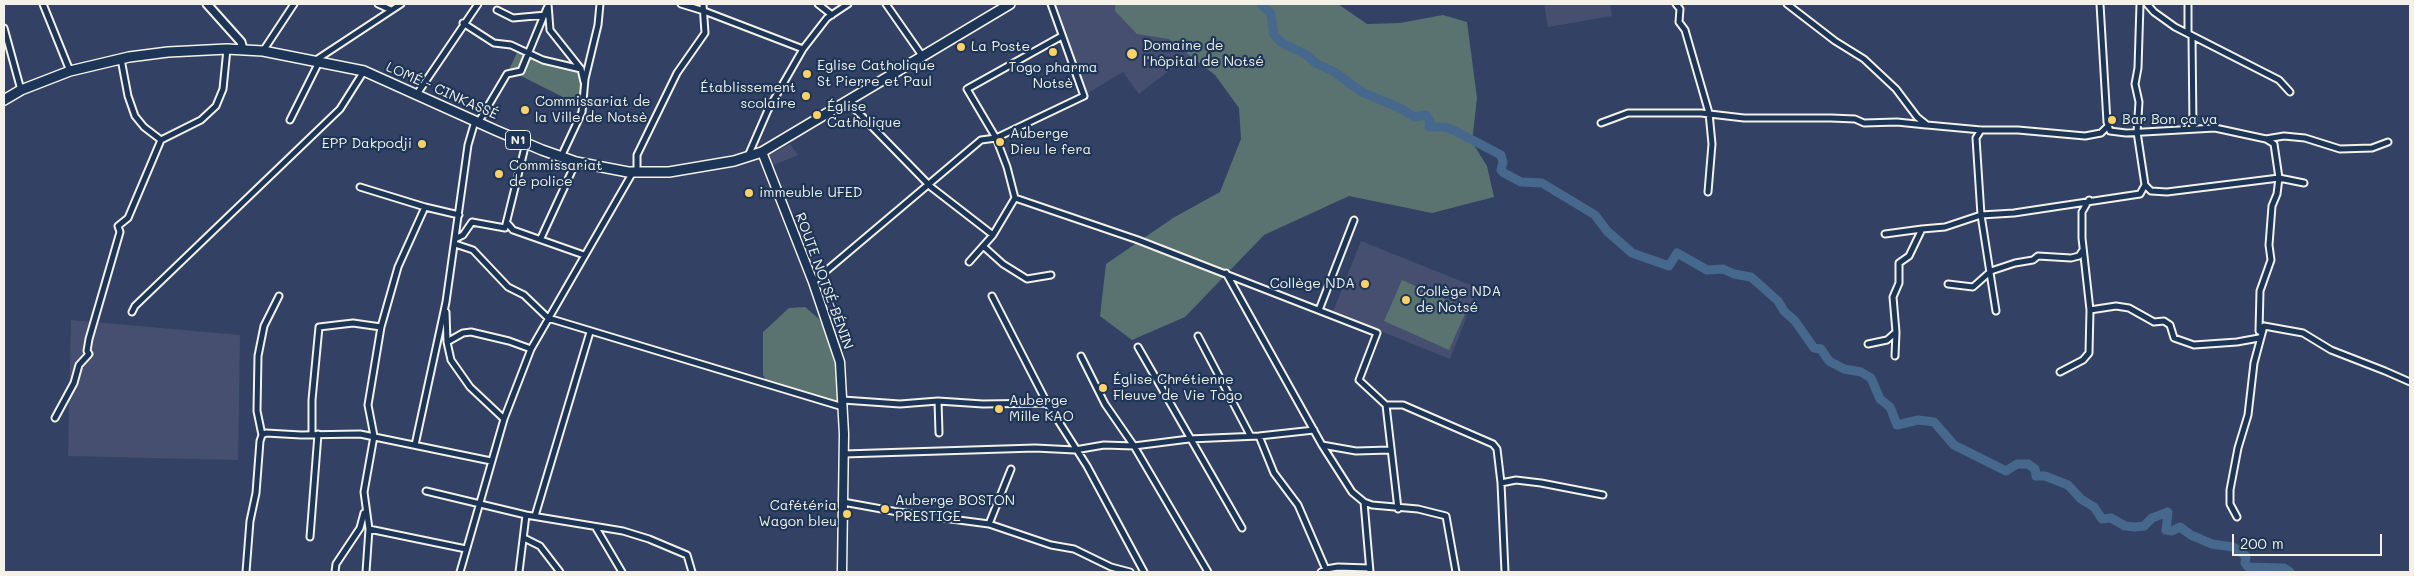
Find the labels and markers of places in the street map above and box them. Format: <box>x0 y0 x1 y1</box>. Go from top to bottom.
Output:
place label: Domaine de l'hôpital de Notsé <box>1143 38 1264 70</box>
place label: La Poste <box>971 39 1030 55</box>
marker: La Poste <box>955 41 967 53</box>
marker: Togo pharma Notsè <box>1047 46 1059 58</box>
marker: Domaine de l'hôpital de Notsé <box>1125 47 1139 61</box>
place label: Eglise Catholique St Pierre et Paul <box>817 58 935 90</box>
place label: Togo pharma Notsè <box>1008 60 1098 92</box>
marker: Eglise Catholique St Pierre et Paul <box>801 68 813 80</box>
place label: Établissement scolaire <box>700 80 796 112</box>
marker: Établissement scolaire <box>800 90 812 102</box>
place label: Commissariat de la Ville de Notsè <box>535 94 650 126</box>
place label: Église Catholique <box>827 99 901 132</box>
marker: Commissariat de la Ville de Notsè <box>519 104 531 116</box>
marker: Église Catholique <box>811 109 823 121</box>
place label: Bar Bon ça va <box>2122 112 2218 128</box>
marker: Bar Bon ça va <box>2106 114 2118 126</box>
place label: Auberge Dieu le fera <box>1010 126 1091 158</box>
place label: EPP Dakpodji <box>322 136 412 152</box>
marker: Auberge Dieu le fera <box>994 136 1006 148</box>
marker: EPP Dakpodji <box>416 138 428 150</box>
place label: Commissariat de police <box>509 158 602 190</box>
marker: Commissariat de police <box>493 168 505 180</box>
place label: immeuble UFED <box>759 185 862 201</box>
marker: immeuble UFED <box>743 187 755 199</box>
place label: Collège NDA <box>1270 276 1355 292</box>
marker: Collège NDA <box>1359 278 1371 290</box>
place label: Collège NDA de Notsé <box>1416 284 1501 316</box>
marker: Collège NDA de Notsé <box>1400 294 1412 306</box>
place label: Église Chrétienne Fleuve de Vie Togo <box>1113 372 1242 404</box>
marker: Église Chrétienne Fleuve de Vie Togo <box>1097 382 1109 394</box>
place label: Auberge Mille KAO <box>1009 393 1074 426</box>
marker: Auberge Mille KAO <box>993 403 1005 415</box>
place label: Auberge BOSTON PRESTIGE <box>895 493 1015 526</box>
place label: Cafétéria Wagon bleu <box>759 498 837 530</box>
marker: Auberge BOSTON PRESTIGE <box>879 503 891 515</box>
marker: Cafétéria Wagon bleu <box>841 508 853 520</box>

